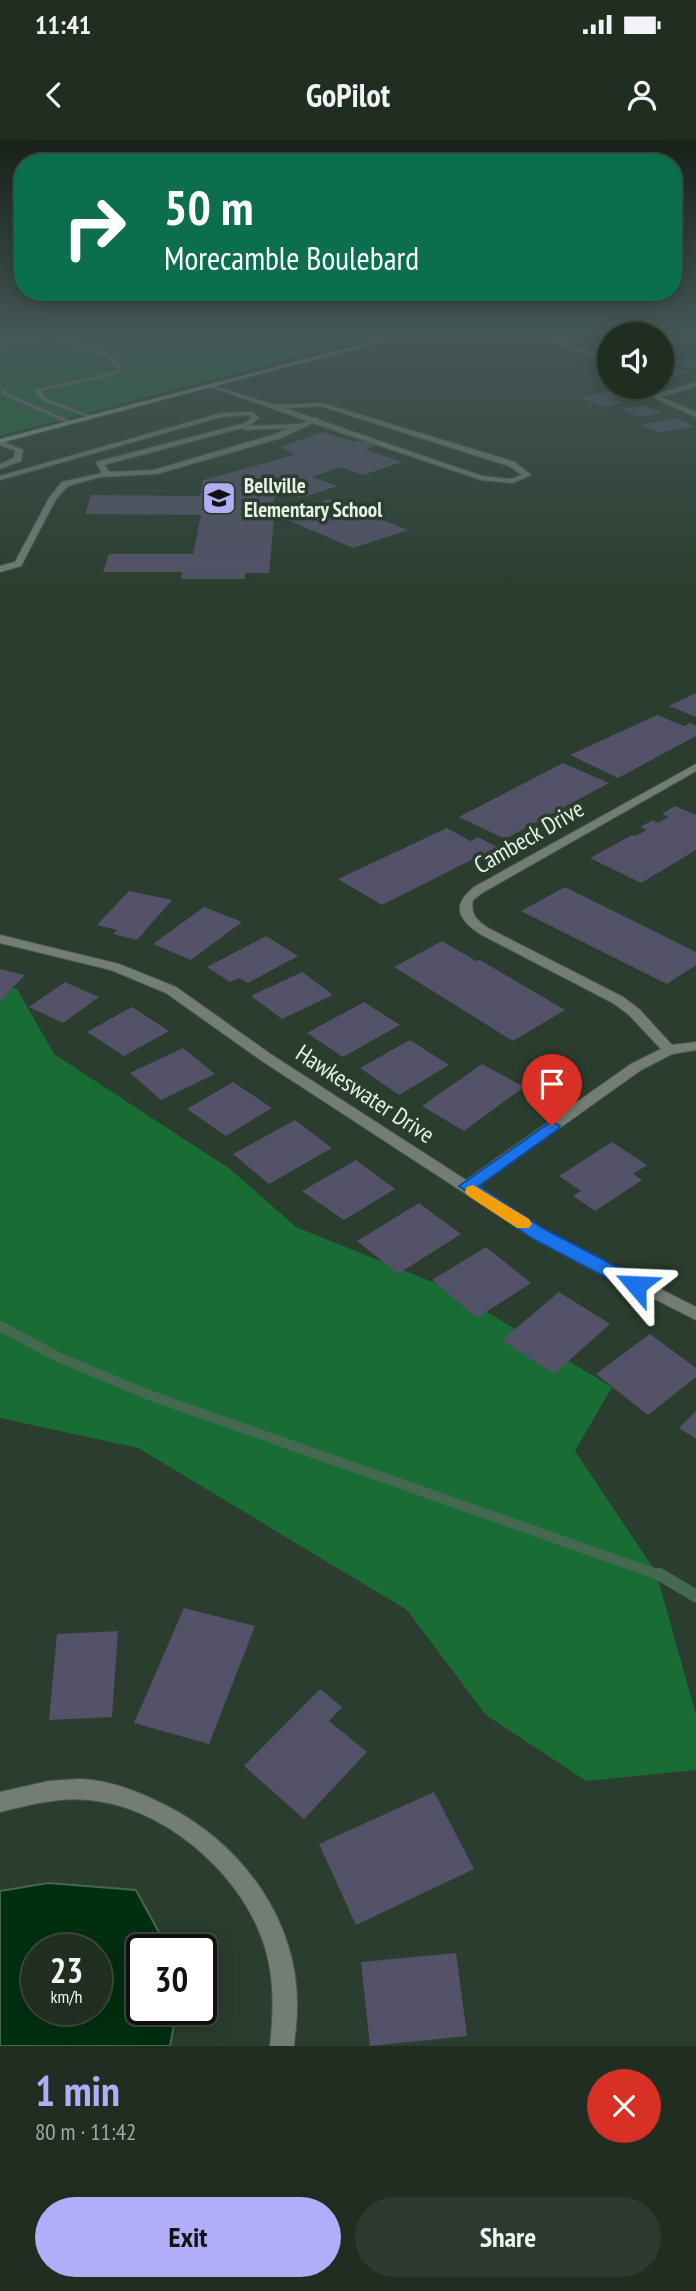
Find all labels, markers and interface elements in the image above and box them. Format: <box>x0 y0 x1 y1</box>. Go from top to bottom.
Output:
text: 11:41 <box>35 8 91 41</box>
text: GoPilot <box>306 74 390 116</box>
icon: back <box>35 76 73 114</box>
icon: person <box>623 76 661 114</box>
text: 50 m <box>164 175 253 239</box>
icon: right <box>49 182 140 273</box>
text: Morecamble Boulebard <box>164 237 419 279</box>
map controls <box>597 322 674 399</box>
button: sound <box>597 322 674 399</box>
place label: Bellville Elementary School <box>244 472 383 523</box>
school or university icon: Bellville Elementary School <box>200 479 238 517</box>
street label: Cambeck Drive <box>468 793 589 880</box>
street label: Hawkeswater Drive <box>290 1037 440 1150</box>
pin <box>522 1054 582 1126</box>
icon: arrive <box>533 1065 571 1103</box>
position arrow <box>599 1248 673 1322</box>
speed limit sign: 30 <box>126 1934 217 2025</box>
text: 23 <box>50 1947 83 1993</box>
text: km/h <box>51 1985 82 2008</box>
text: 1 min <box>35 2063 120 2118</box>
button: close <box>587 2069 661 2143</box>
text: 80 m · 11:42 <box>35 2117 136 2146</box>
button: Exit <box>35 2197 341 2277</box>
button: Share <box>355 2197 661 2277</box>

